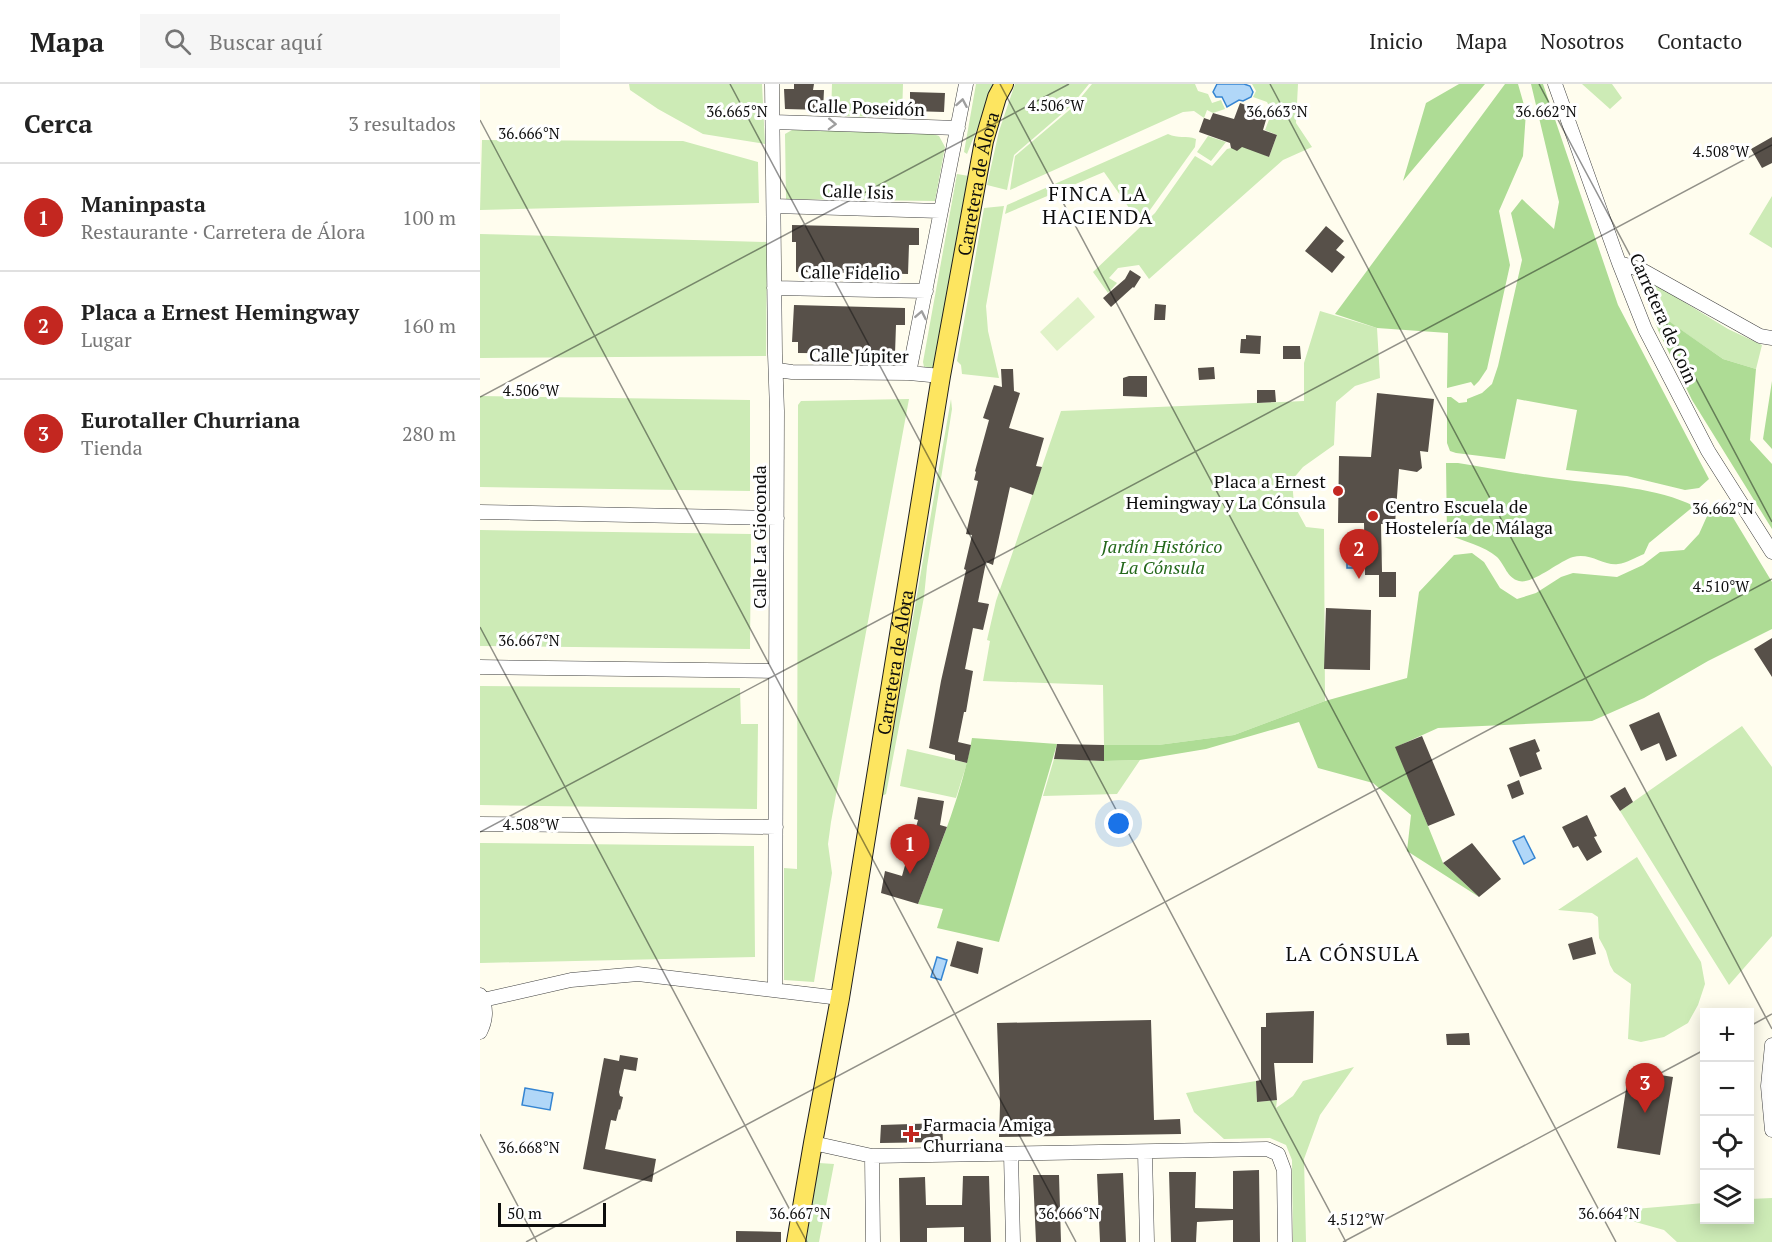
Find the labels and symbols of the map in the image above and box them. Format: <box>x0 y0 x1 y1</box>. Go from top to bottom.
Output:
street label: Calle Poseidón <box>807 93 926 121</box>
text: 4.506°W <box>1028 95 1085 115</box>
one-way arrow <box>955 99 968 109</box>
text: 36.665°N <box>706 101 768 121</box>
text: 36.663°N <box>1246 101 1308 121</box>
text: 36.662°N <box>1515 101 1577 121</box>
street label: Carretera de Álora <box>951 109 1004 258</box>
one-way arrow <box>828 118 837 130</box>
text: 36.666°N <box>498 123 560 143</box>
text: 4.508°W <box>1693 141 1750 161</box>
street label: Calle Isis <box>821 178 895 204</box>
district label: FINCA LA HACIENDA <box>1042 180 1154 230</box>
street label: Carretera de Coín <box>1625 249 1704 387</box>
street label: Calle Fidelio <box>800 259 900 285</box>
one-way arrow <box>914 311 927 321</box>
street label: Calle Júpiter <box>809 342 909 368</box>
text: 4.506°W <box>503 380 560 400</box>
street label: Calle La Gioconda <box>747 465 771 609</box>
place label: Placa a Ernest Hemingway y La Cónsula <box>1126 469 1326 514</box>
marker: Placa a Ernest Hemingway y La Cónsula <box>1331 484 1345 498</box>
place label: Centro Escuela de Hostelería de Málaga <box>1385 494 1553 539</box>
text: 36.662°N <box>1692 498 1754 518</box>
marker: Centro Escuela de Hostelería de Málaga <box>1366 509 1380 523</box>
pin: 2 <box>1340 530 1378 579</box>
park label: Jardín Histórico La Cónsula <box>1101 534 1222 579</box>
text: 4.510°W <box>1693 576 1750 596</box>
street label: Carretera de Álora <box>871 588 918 737</box>
text: 36.667°N <box>498 630 560 650</box>
your location <box>1104 809 1133 838</box>
text: 4.508°W <box>503 814 560 834</box>
pin: 1 <box>890 824 930 874</box>
district label: LA CÓNSULA <box>1286 940 1420 967</box>
pin: 3 <box>1626 1064 1664 1113</box>
place label: Farmacia Amiga Churriana <box>923 1112 1052 1157</box>
marker: Farmacia Amiga Churriana <box>904 1127 918 1141</box>
text: 36.668°N <box>498 1137 560 1157</box>
scale bar <box>498 1200 606 1228</box>
text: 36.667°N <box>769 1203 831 1223</box>
text: 36.666°N <box>1038 1203 1100 1223</box>
text: 36.664°N <box>1578 1203 1640 1223</box>
text: 4.512°W <box>1328 1209 1385 1229</box>

